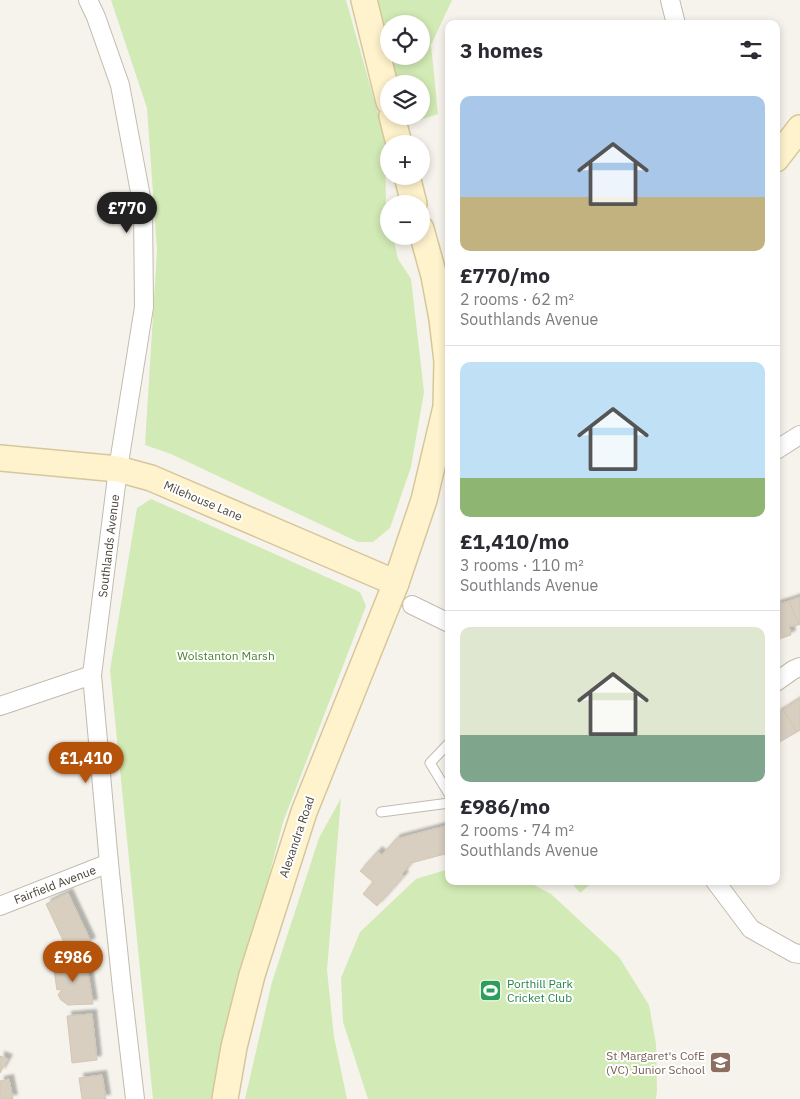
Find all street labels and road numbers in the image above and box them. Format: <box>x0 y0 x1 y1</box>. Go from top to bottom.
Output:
street label: Milehouse Lane <box>162 477 245 524</box>
street label: Southlands Avenue <box>95 493 122 598</box>
street label: Alexandra Road <box>276 794 317 879</box>
street label: Fairfield Avenue <box>12 862 98 907</box>

